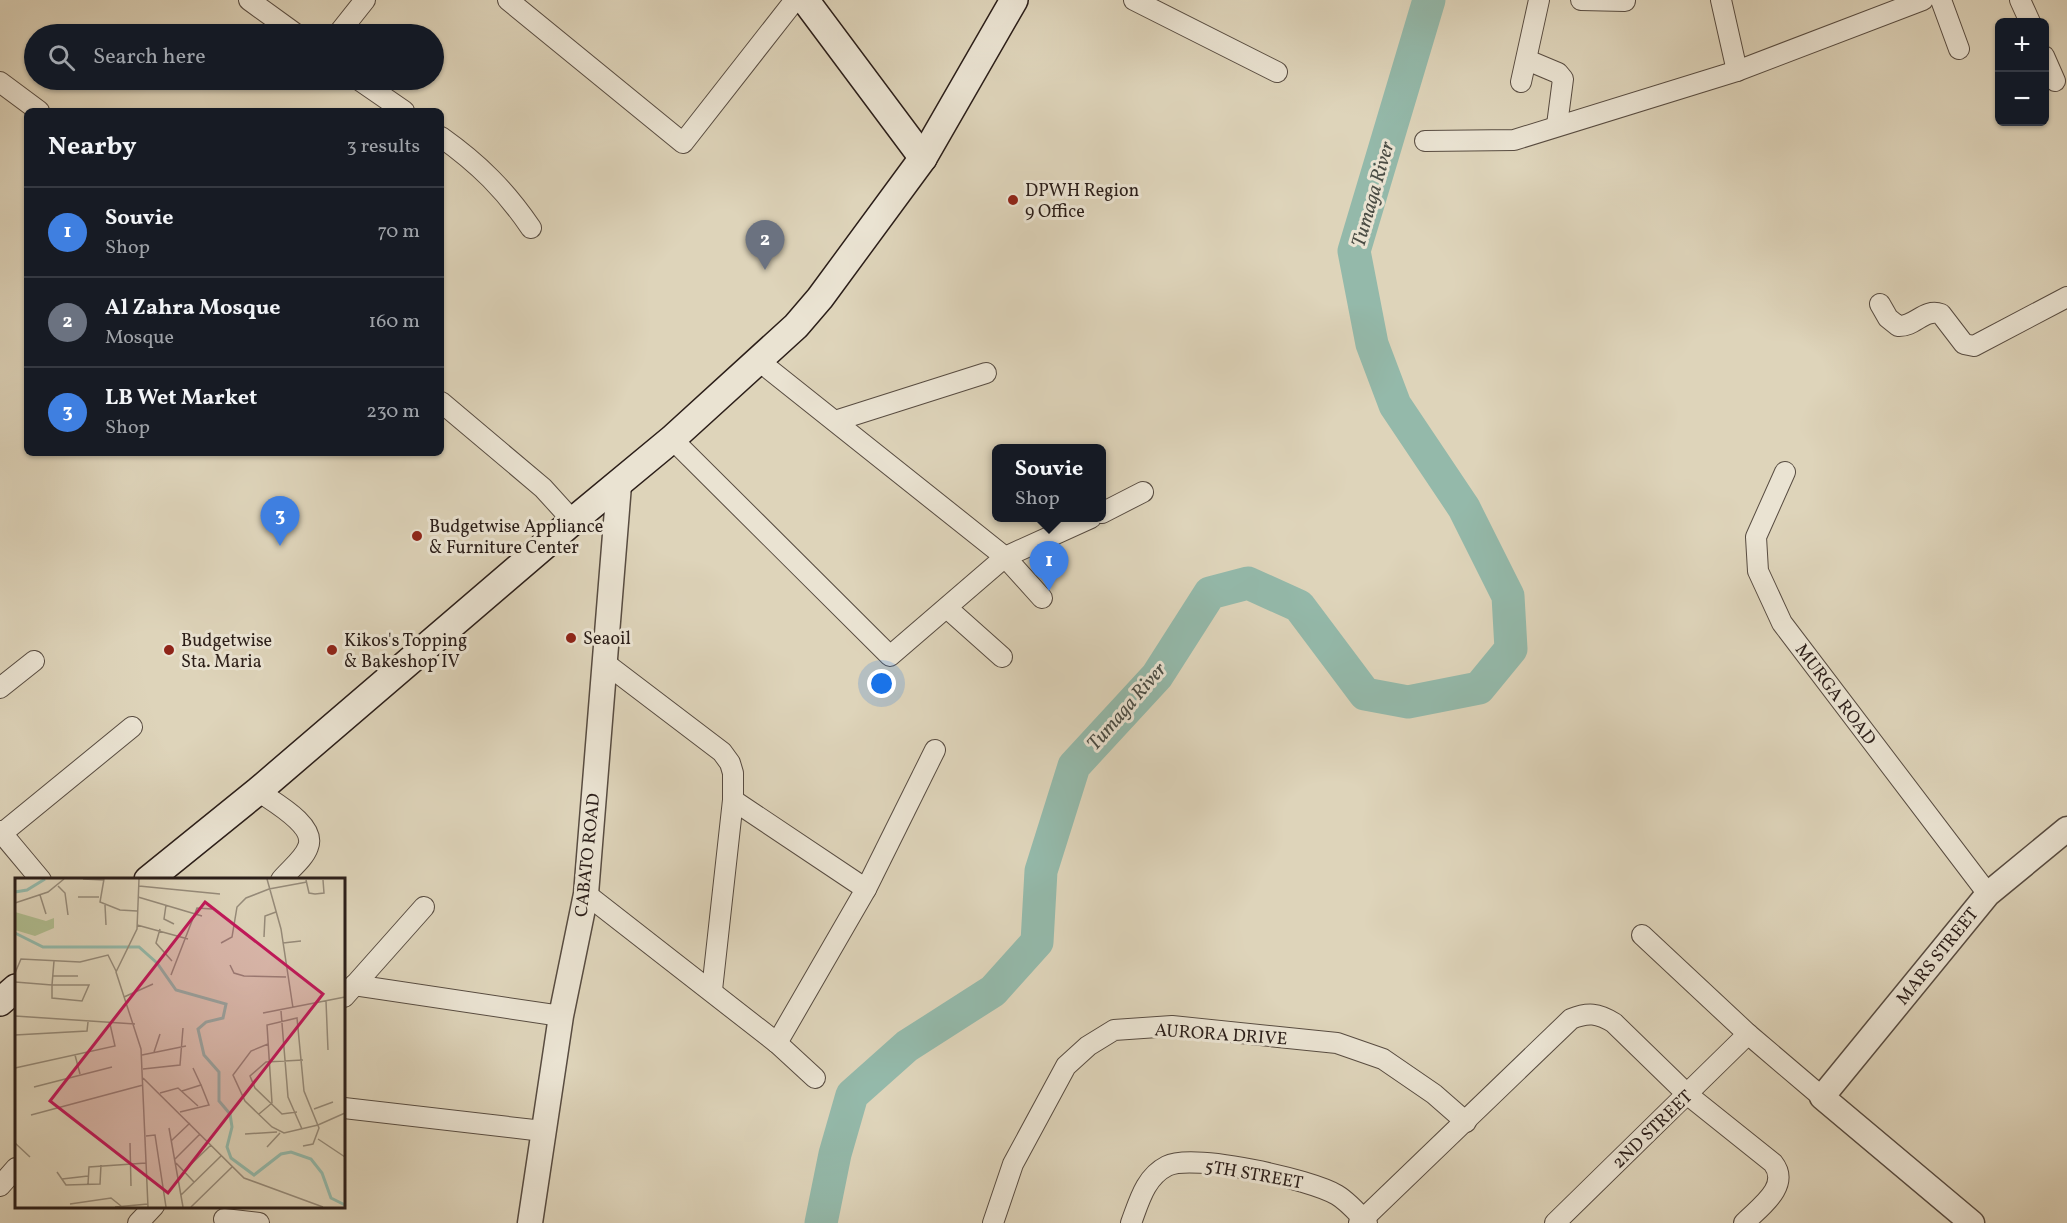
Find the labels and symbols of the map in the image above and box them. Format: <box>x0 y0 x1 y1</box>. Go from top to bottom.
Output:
water label: Tumaga River <box>1345 138 1402 251</box>
place label: DPWH Region 9 Office <box>1025 179 1139 225</box>
marker: DPWH Region 9 Office <box>1006 193 1020 207</box>
pin: 2 <box>746 220 784 270</box>
pin: 3 <box>260 496 300 546</box>
place label: Budgetwise Appliance & Furniture Center <box>429 515 603 561</box>
marker: Budgetwise Appliance & Furniture Center <box>410 529 424 543</box>
pin: 1 <box>1030 542 1068 591</box>
place label: Seaoil <box>583 627 631 652</box>
place label: Budgetwise Sta. Maria <box>181 629 272 675</box>
place label: Kikos's Topping & Bakeshop IV <box>344 629 467 675</box>
marker: Seaoil <box>564 631 578 645</box>
street label: MURGA ROAD <box>1788 639 1881 751</box>
marker: Budgetwise Sta. Maria <box>162 643 176 657</box>
marker: Kikos's Topping & Bakeshop IV <box>325 643 339 657</box>
water label: Tumaga River <box>1081 657 1174 758</box>
your location <box>867 669 896 698</box>
street label: CABATO ROAD <box>570 792 607 918</box>
inset map <box>15 878 345 1208</box>
street label: MARS STREET <box>1891 903 1986 1011</box>
street label: AURORA DRIVE <box>1154 1018 1288 1053</box>
street label: 2ND STREET <box>1607 1085 1699 1175</box>
street label: 5TH STREET <box>1203 1155 1305 1196</box>

